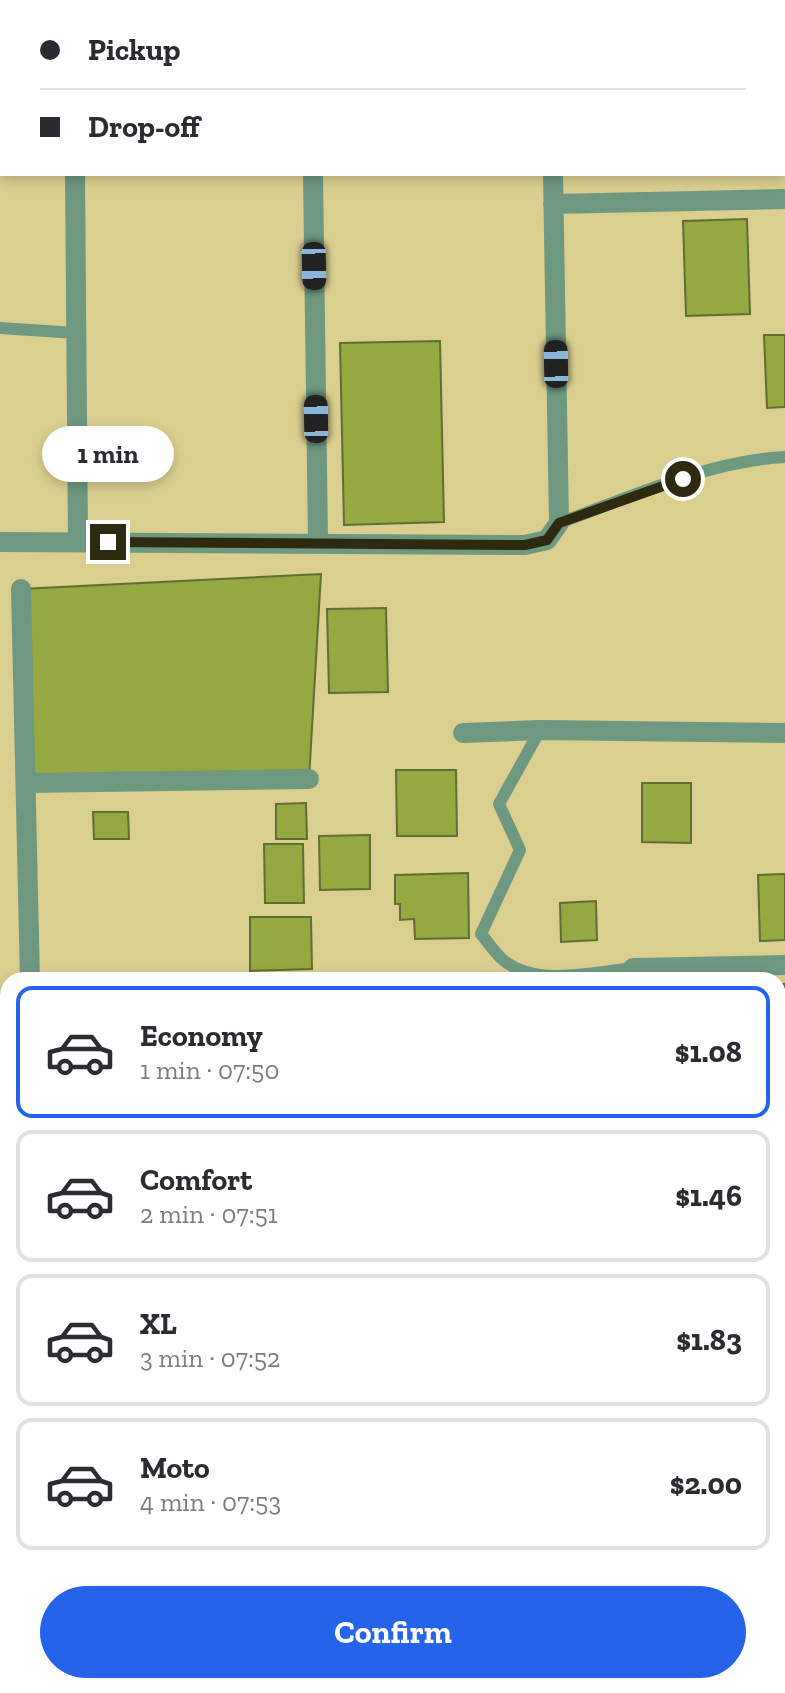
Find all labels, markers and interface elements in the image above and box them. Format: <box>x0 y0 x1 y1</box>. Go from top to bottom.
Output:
text: Pickup <box>88 32 180 68</box>
text: Drop-off <box>88 109 200 145</box>
car <box>302 242 326 290</box>
car <box>544 340 568 388</box>
car <box>304 395 328 443</box>
callout: 1 min <box>42 426 174 482</box>
text: 1 min <box>77 438 139 470</box>
route start <box>665 461 701 497</box>
route end <box>90 524 126 560</box>
icon: car <box>44 1016 116 1088</box>
text: Economy <box>140 1018 263 1054</box>
text: $1.08 <box>675 1034 742 1070</box>
text: 1 min · 07:50 <box>140 1054 279 1086</box>
icon: car <box>44 1160 116 1232</box>
text: Comfort <box>140 1162 252 1198</box>
text: $1.46 <box>675 1178 742 1214</box>
text: 2 min · 07:51 <box>140 1198 278 1230</box>
icon: car <box>44 1304 116 1376</box>
text: XL <box>140 1306 177 1342</box>
text: $1.83 <box>676 1322 742 1358</box>
text: 3 min · 07:52 <box>140 1342 280 1374</box>
icon: car <box>44 1448 116 1520</box>
text: Moto <box>140 1450 210 1486</box>
text: $2.00 <box>670 1466 742 1502</box>
text: 4 min · 07:53 <box>140 1486 281 1518</box>
button: Confirm <box>40 1586 746 1678</box>

